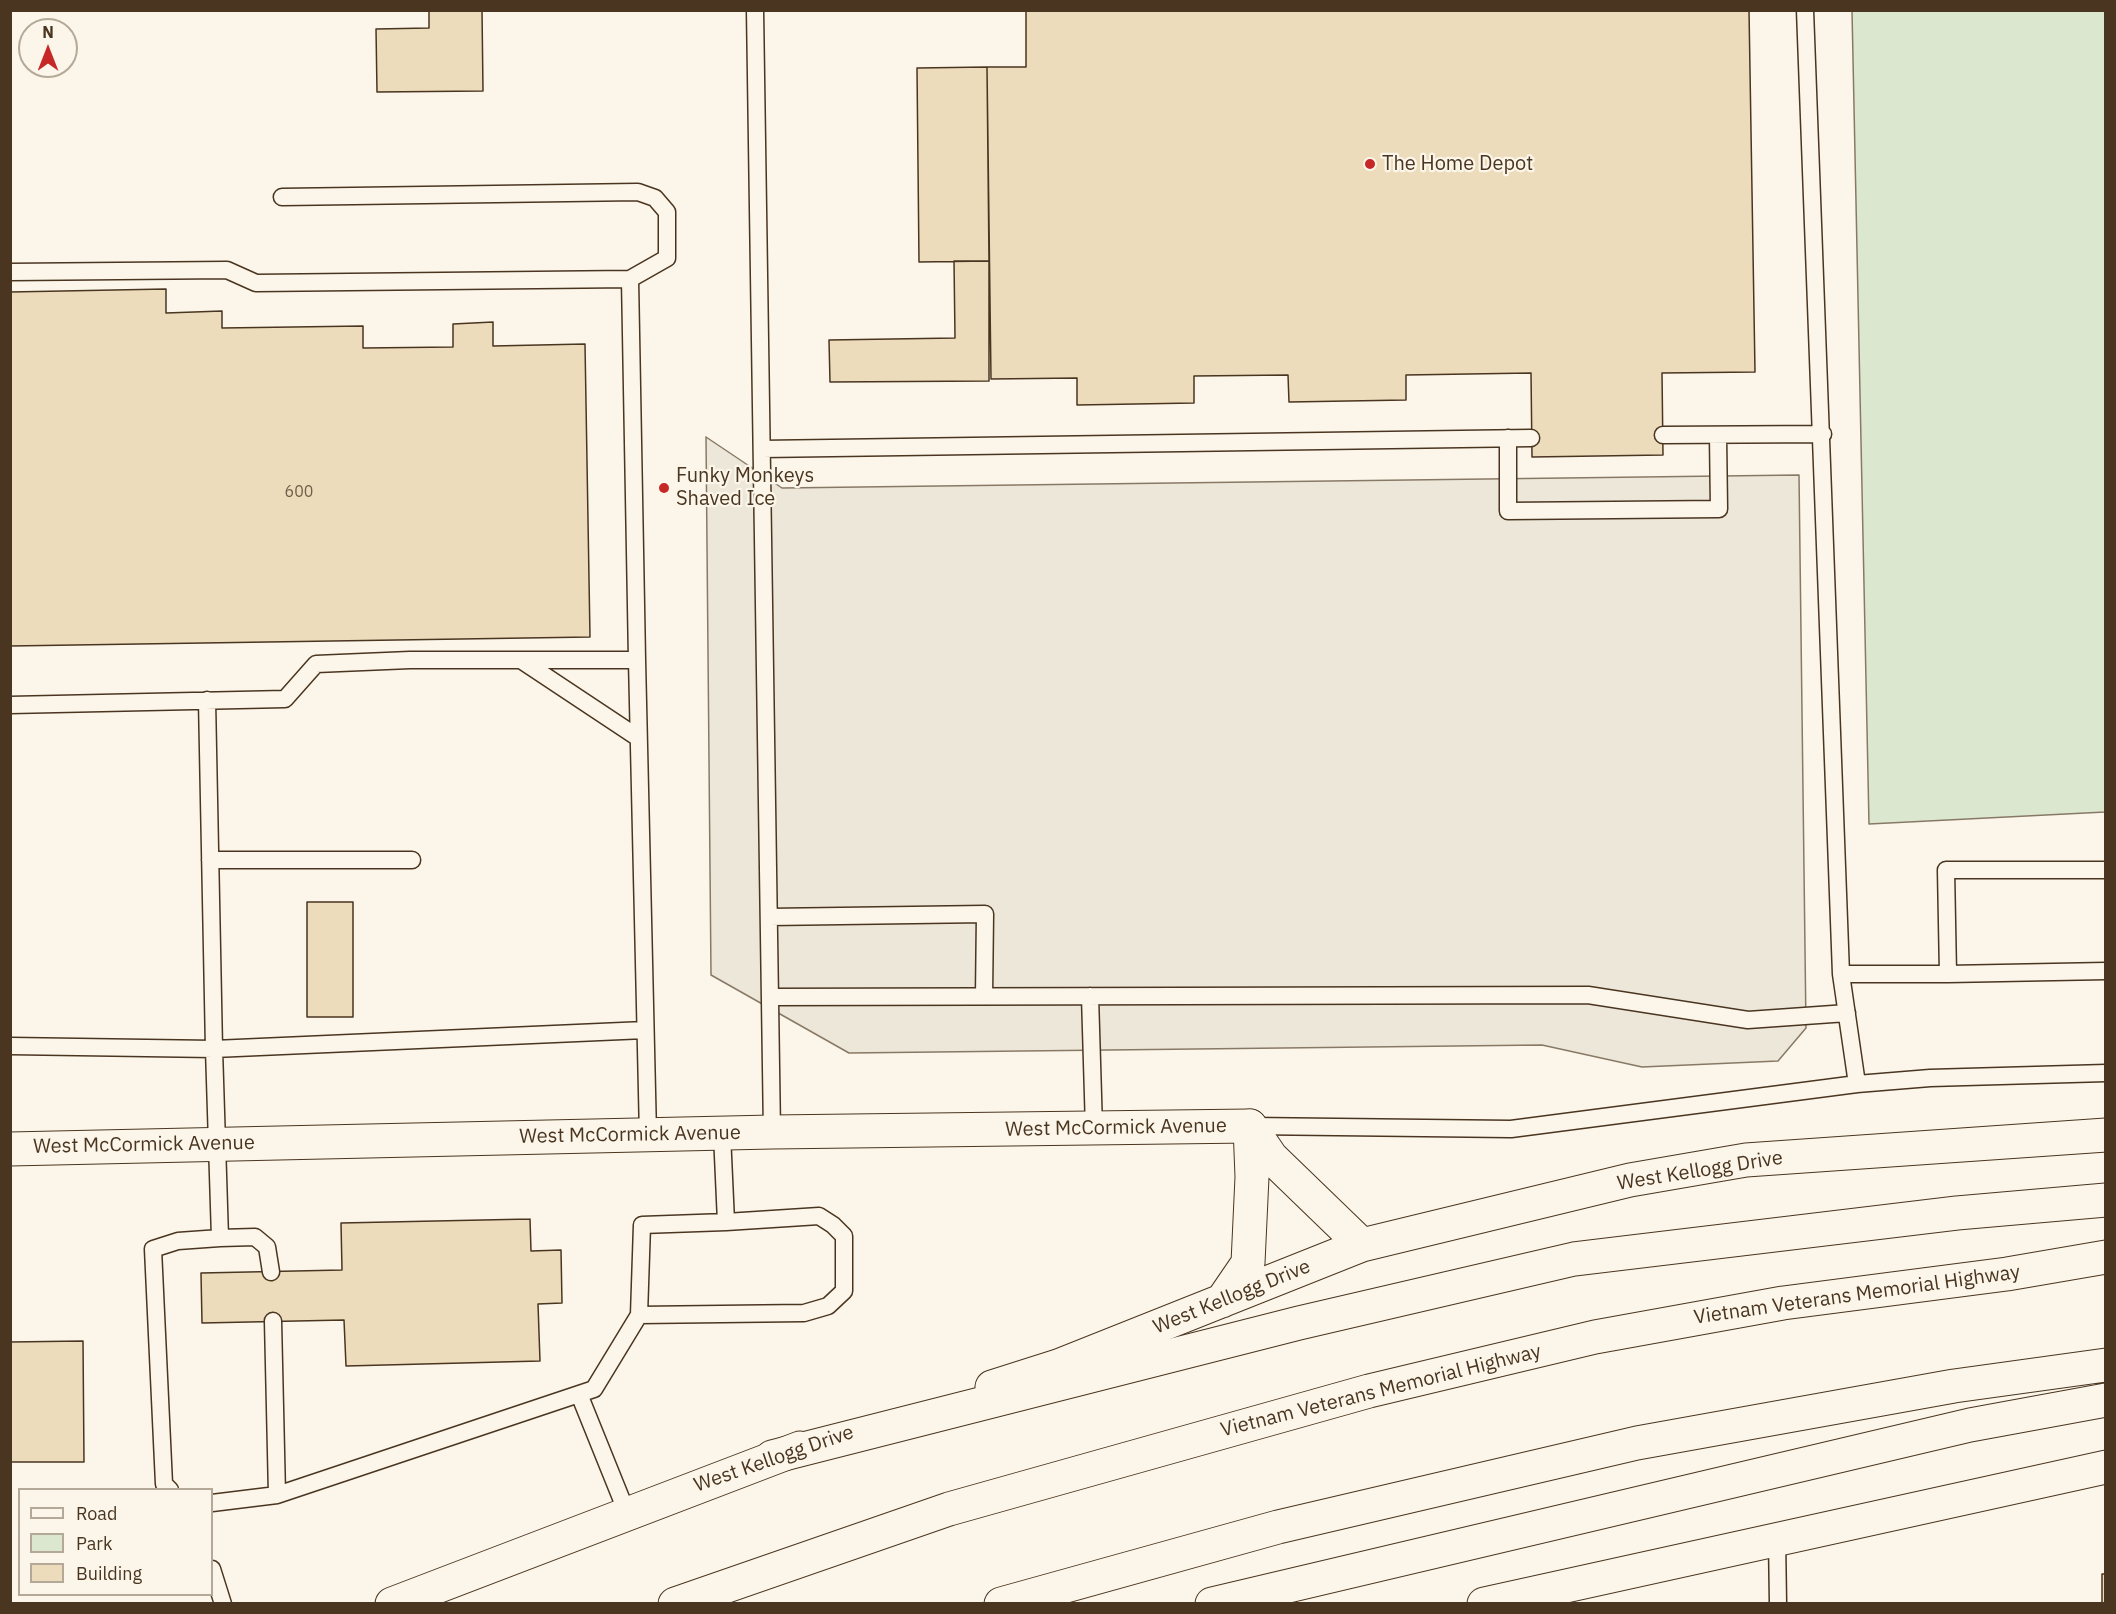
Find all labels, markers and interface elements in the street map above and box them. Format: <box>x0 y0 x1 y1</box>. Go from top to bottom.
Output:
north arrow <box>18 18 78 78</box>
text: N <box>42 22 54 42</box>
place label: The Home Depot <box>1382 152 1533 176</box>
marker: The Home Depot <box>1363 157 1377 171</box>
place label: Funky Monkeys Shaved Ice <box>676 464 814 511</box>
marker: Funky Monkeys Shaved Ice <box>657 481 671 495</box>
house number: 600 <box>285 482 313 502</box>
street label: West McCormick Avenue <box>1005 1114 1227 1142</box>
street label: West McCormick Avenue <box>519 1121 741 1149</box>
street label: West McCormick Avenue <box>33 1131 255 1159</box>
street label: West Kellogg Drive <box>1616 1146 1784 1196</box>
street label: West Kellogg Drive <box>1150 1255 1314 1339</box>
street label: Vietnam Veterans Memorial Highway <box>1692 1260 2022 1330</box>
street label: Vietnam Veterans Memorial Highway <box>1218 1340 1544 1442</box>
street label: West Kellogg Drive <box>691 1420 857 1498</box>
legend <box>18 1488 213 1596</box>
text: Road <box>76 1502 117 1525</box>
text: Park <box>76 1532 112 1555</box>
text: Building <box>76 1562 142 1585</box>

